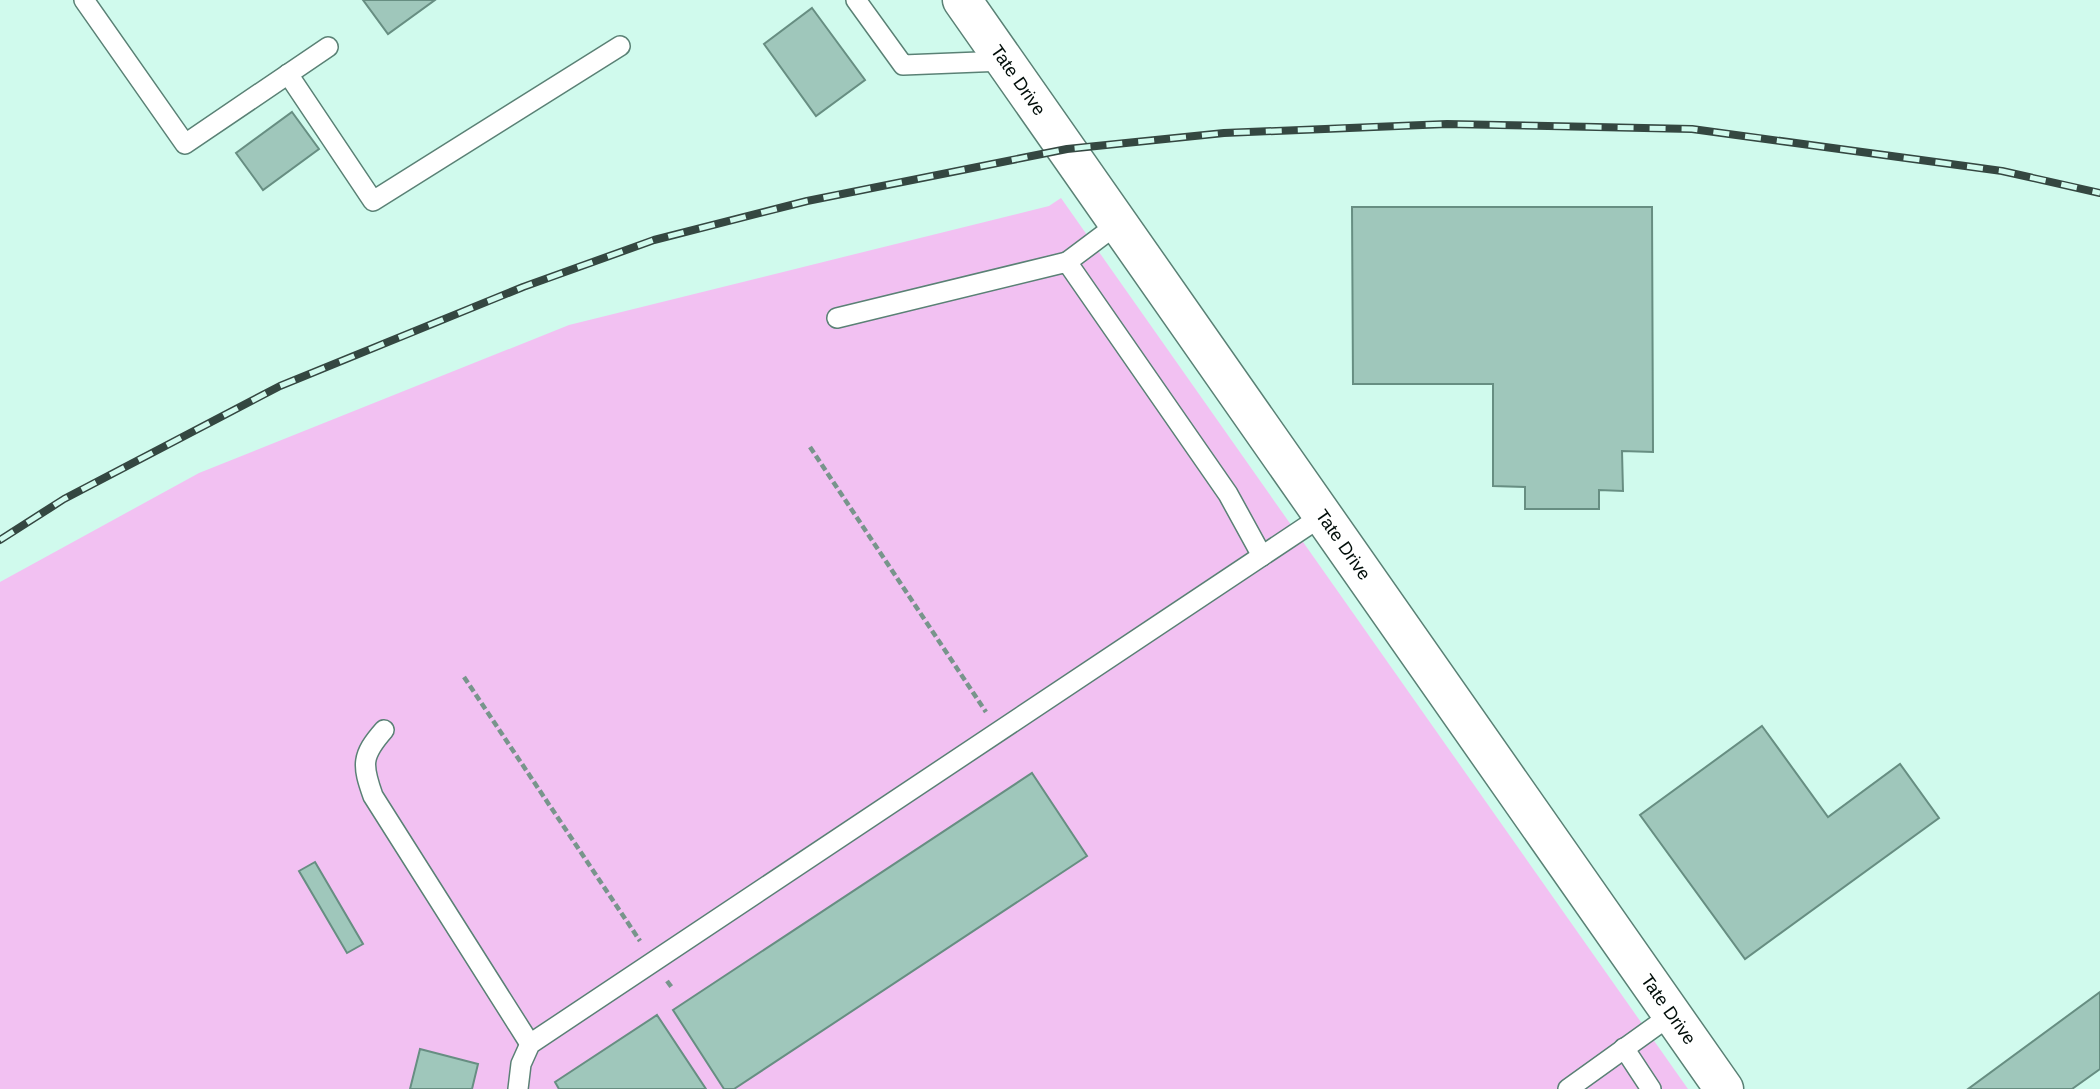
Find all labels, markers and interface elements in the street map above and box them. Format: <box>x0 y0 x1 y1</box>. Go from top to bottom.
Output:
street label: Tate Drive <box>987 41 1050 119</box>
street label: Tate Drive <box>1312 506 1375 584</box>
street label: Tate Drive <box>1637 970 1700 1048</box>

